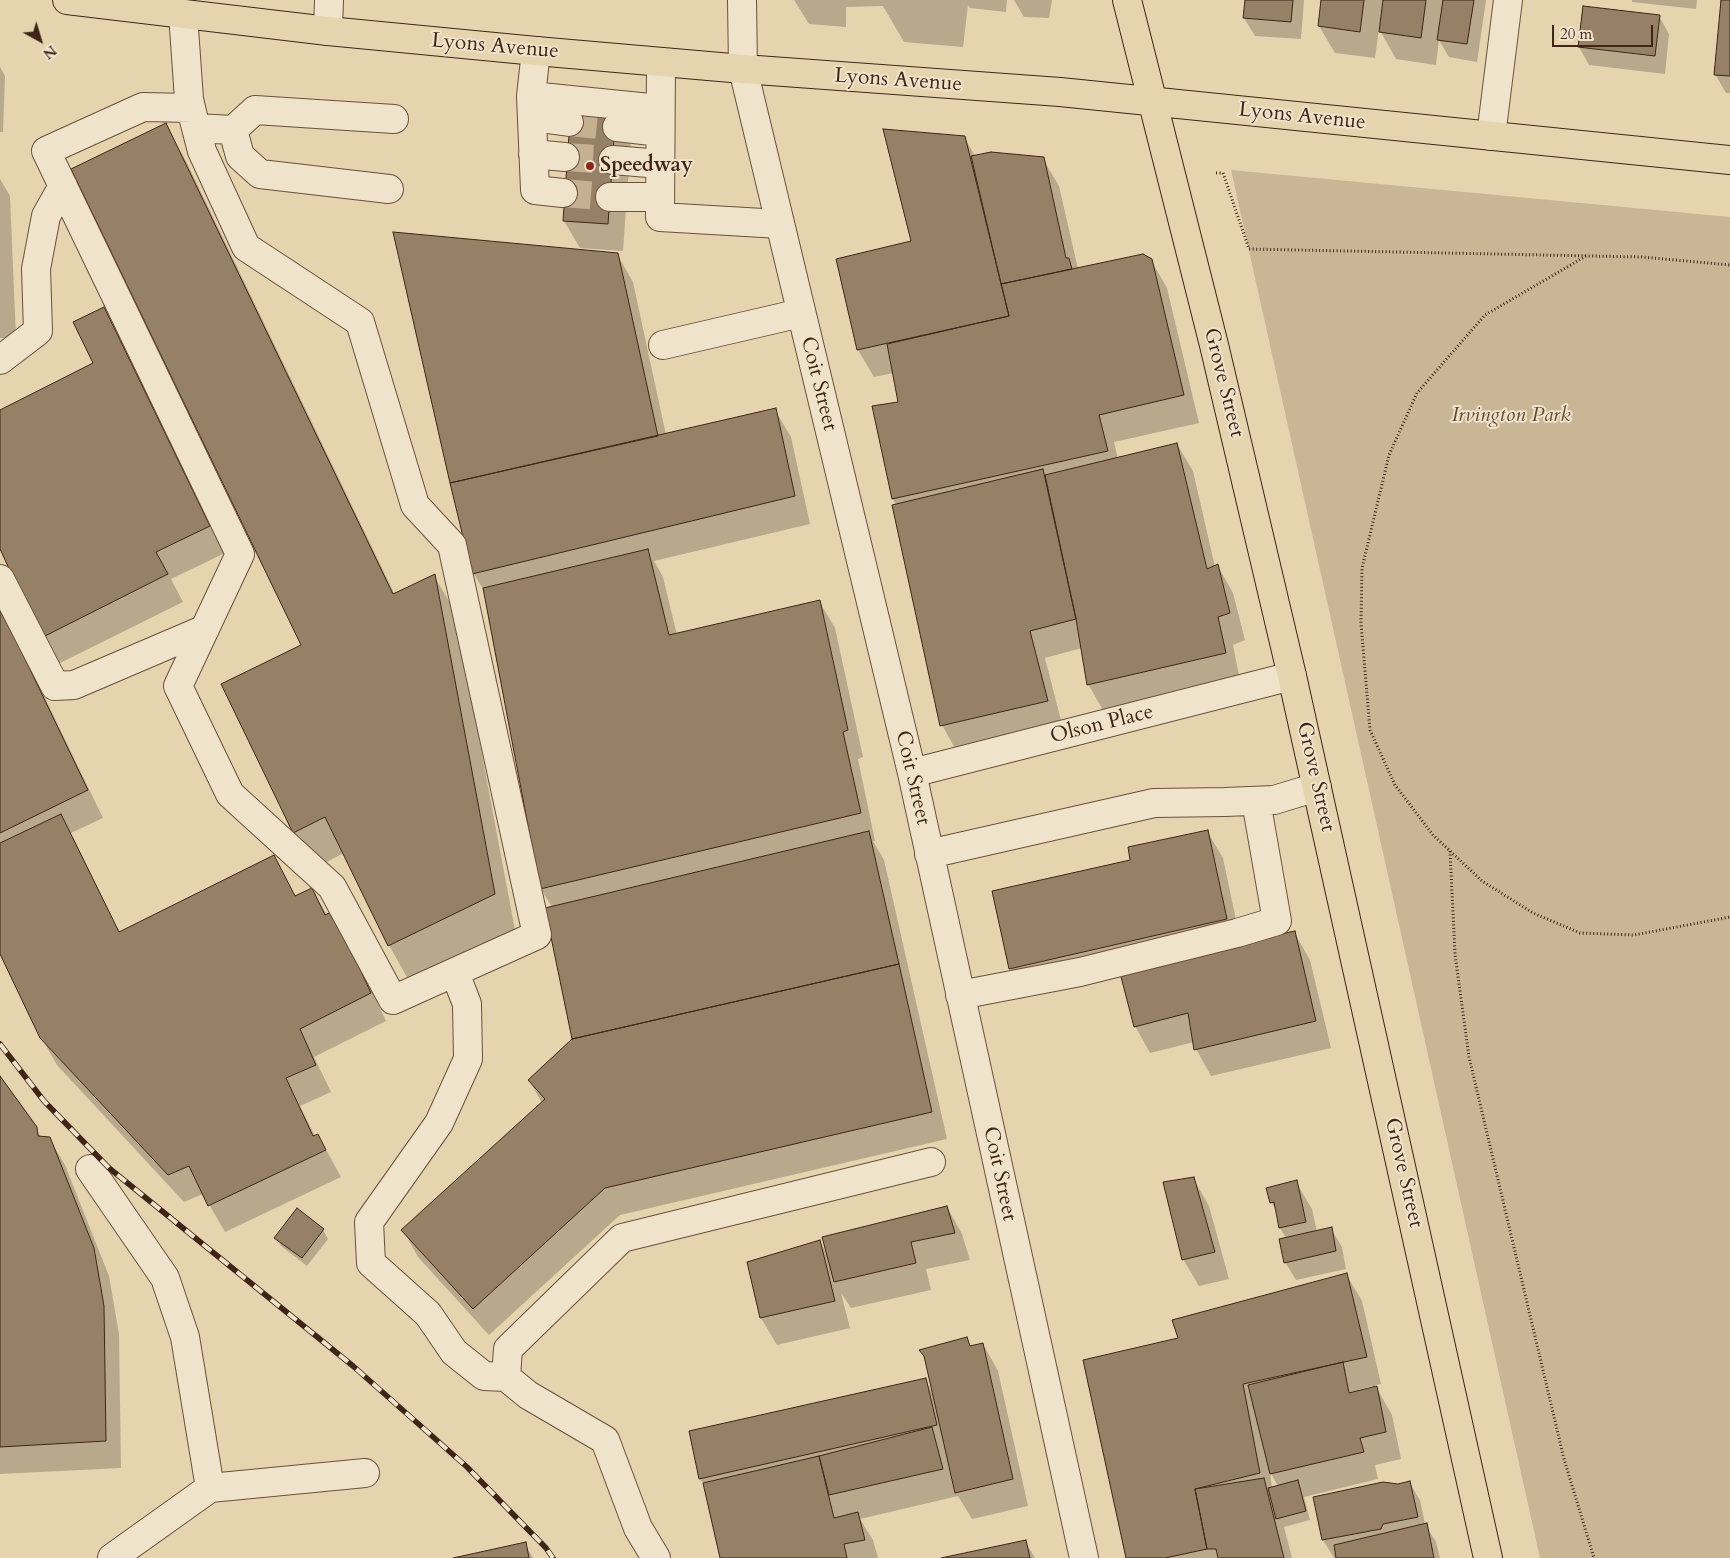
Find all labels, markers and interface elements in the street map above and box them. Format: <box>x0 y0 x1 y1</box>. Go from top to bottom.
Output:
north arrow <box>15 15 65 65</box>
scale bar <box>1555 15 1656 47</box>
text: 20 m <box>1560 24 1592 44</box>
street label: Lyons Avenue <box>430 29 560 65</box>
text: N <box>39 41 60 63</box>
street label: Lyons Avenue <box>833 64 963 98</box>
street label: Lyons Avenue <box>1237 98 1367 136</box>
place label: Speedway <box>600 153 693 179</box>
marker: Speedway <box>584 160 596 172</box>
street label: Grove Street <box>1197 326 1249 440</box>
street label: Coit Street <box>794 334 842 434</box>
park label: Irvington Park <box>1451 403 1571 429</box>
street label: Olson Place <box>1048 700 1156 750</box>
street label: Grove Street <box>1290 720 1340 834</box>
street label: Coit Street <box>889 728 935 828</box>
street label: Grove Street <box>1378 1116 1428 1230</box>
street label: Coit Street <box>977 1124 1021 1224</box>

